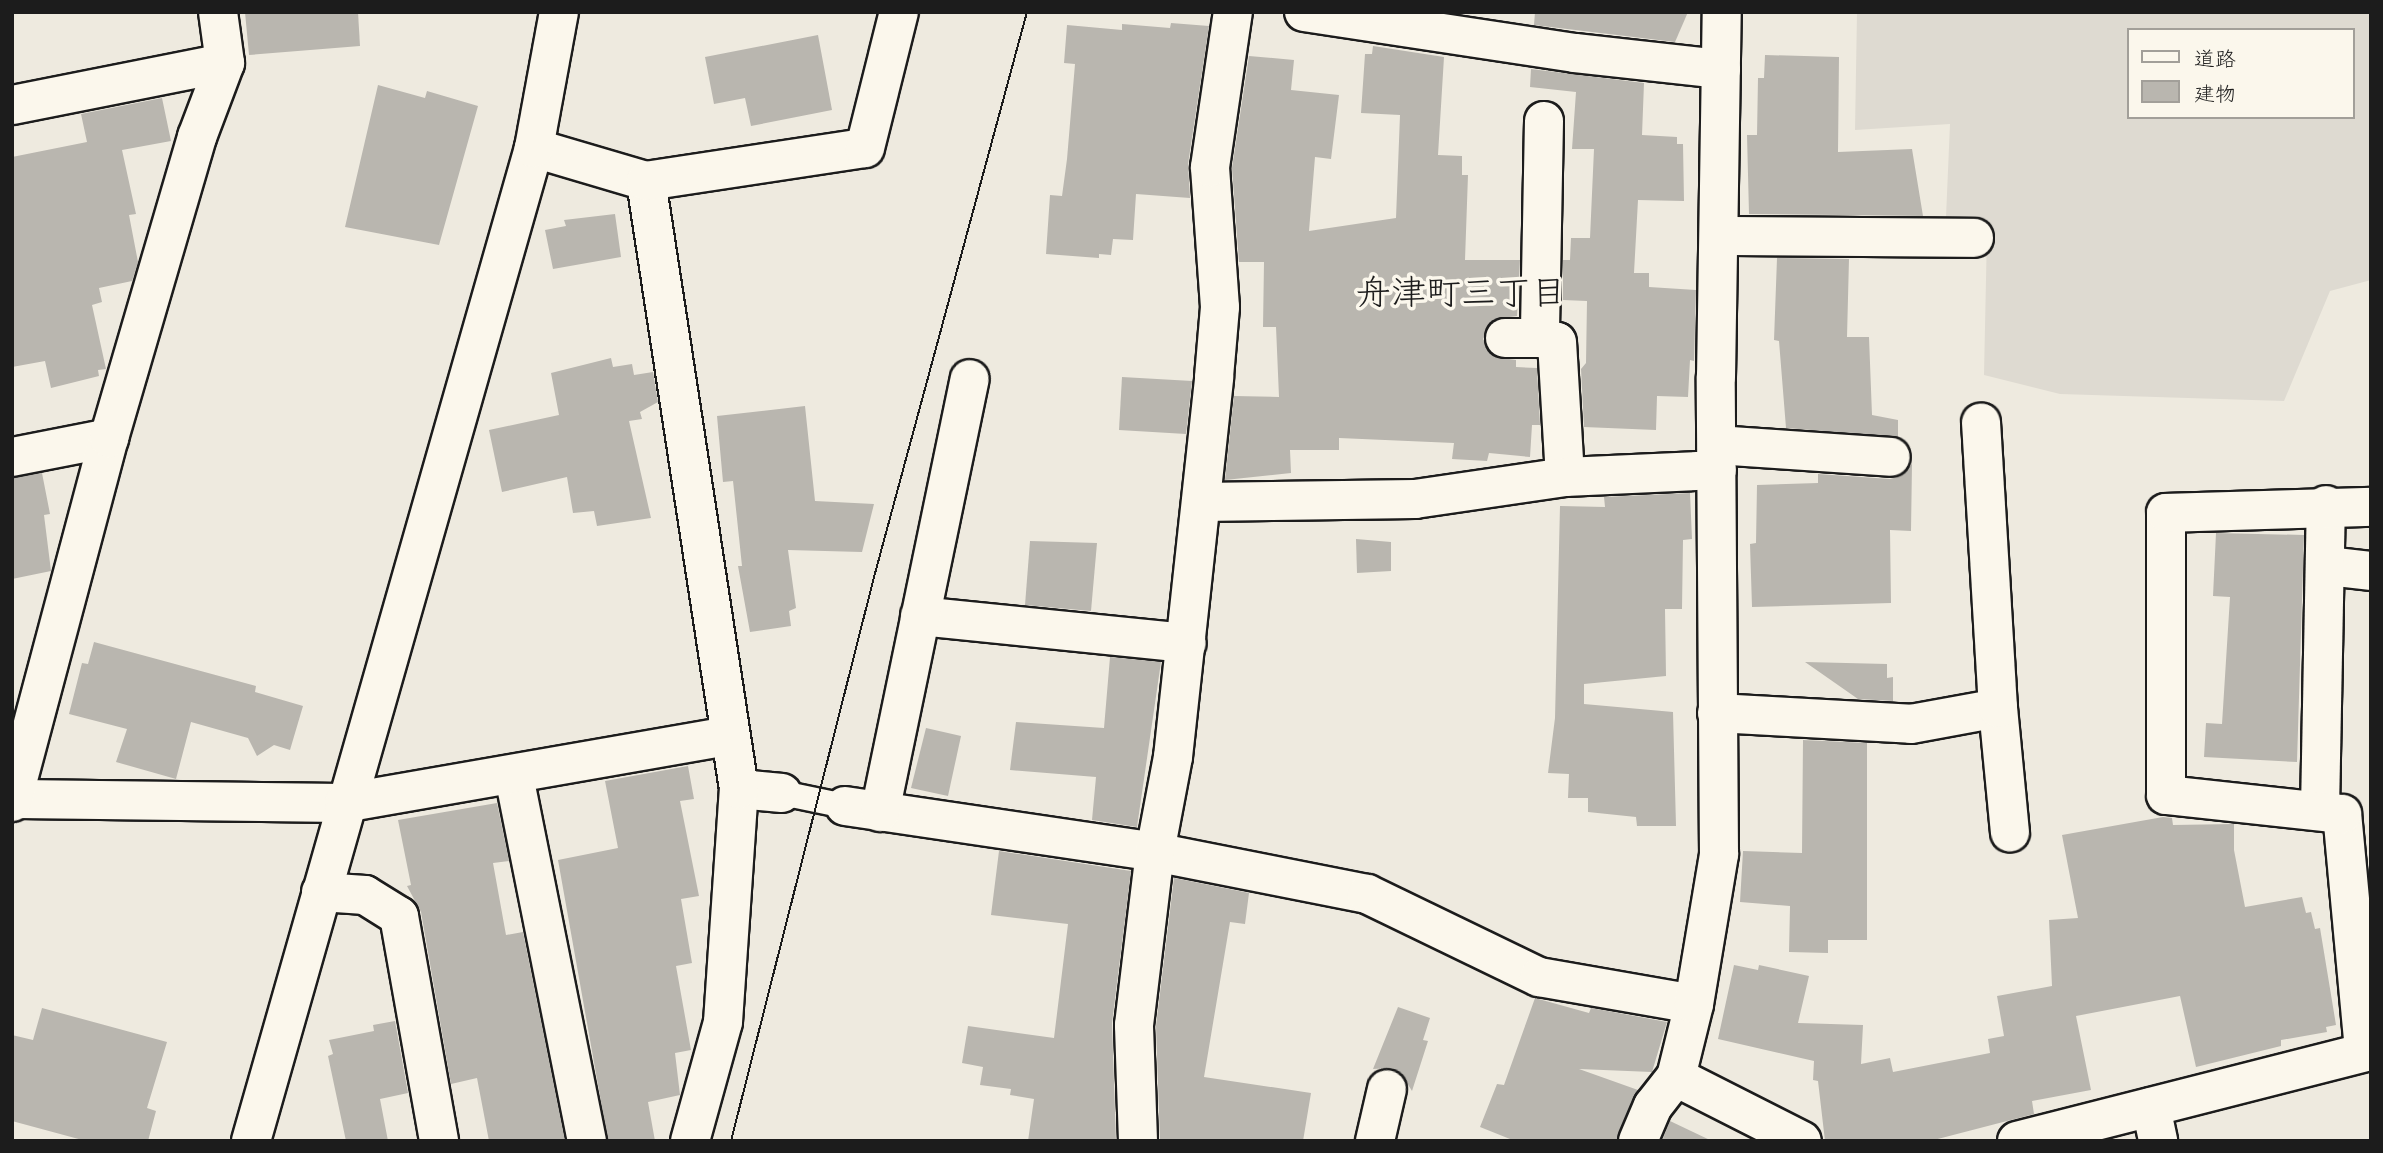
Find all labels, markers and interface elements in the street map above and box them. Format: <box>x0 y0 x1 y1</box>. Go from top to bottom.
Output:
legend <box>2128 28 2355 119</box>
text: 道路 <box>2194 46 2236 72</box>
text: 建物 <box>2194 81 2236 107</box>
district label: 舟津町三丁目 <box>1356 272 1566 314</box>

